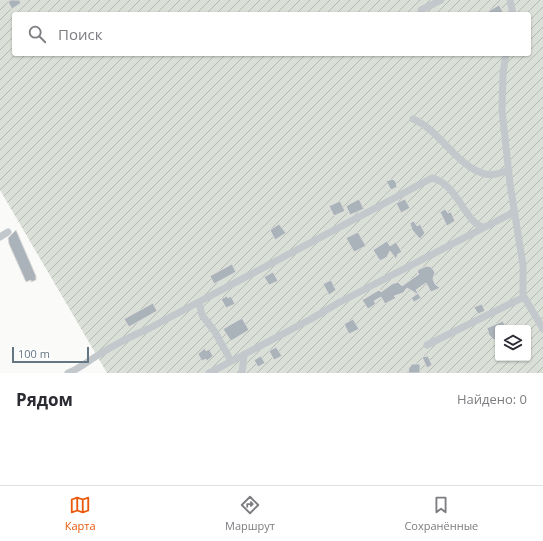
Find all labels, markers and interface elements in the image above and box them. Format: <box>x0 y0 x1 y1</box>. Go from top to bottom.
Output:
search box <box>12 12 531 56</box>
icon: search <box>26 23 48 45</box>
text: Поиск <box>58 24 102 44</box>
map controls <box>495 325 531 361</box>
button: layers <box>495 325 531 361</box>
scale bar <box>12 345 89 364</box>
text: 100 m <box>18 346 50 361</box>
text: Рядом <box>16 388 73 411</box>
text: Найдено: 0 <box>457 390 527 408</box>
tab: Карта <box>65 494 96 533</box>
tab: Маршрут <box>225 494 275 533</box>
tab: Сохранённые <box>404 494 478 533</box>

